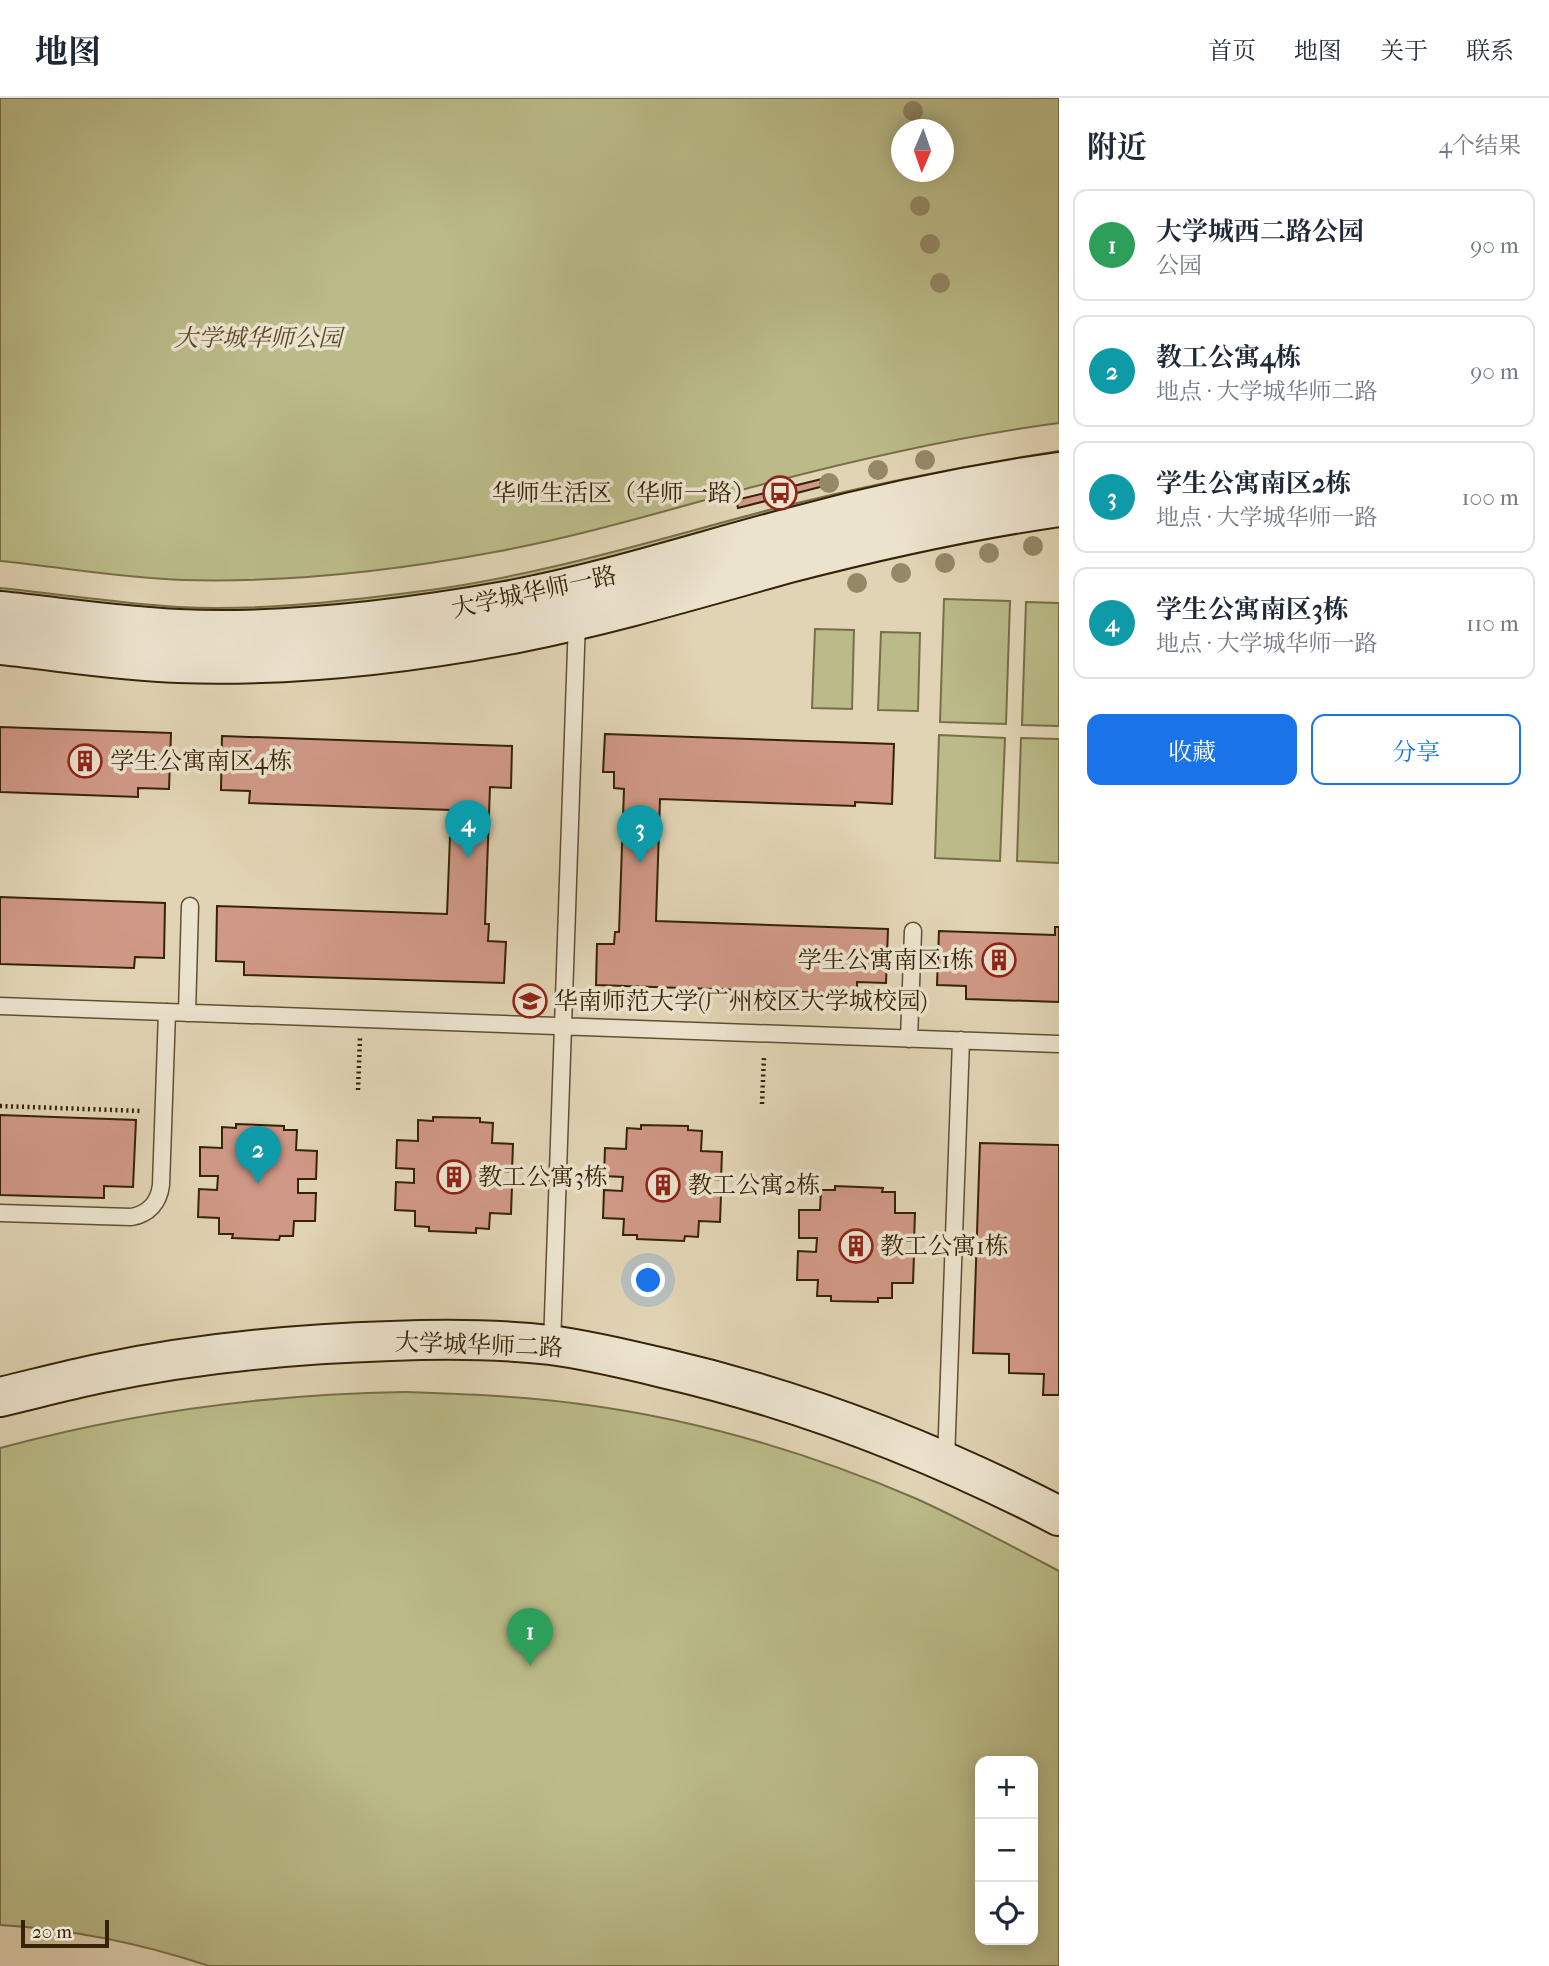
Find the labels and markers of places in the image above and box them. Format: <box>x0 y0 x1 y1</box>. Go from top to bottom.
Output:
bus stop icon: 华师生活区（华师一路） <box>761 474 799 512</box>
place label: 华师生活区（华师一路） <box>492 479 756 507</box>
building icon: 学生公寓南区4栋 <box>66 742 104 780</box>
place label: 学生公寓南区4栋 <box>110 747 292 775</box>
pin: 4 <box>445 800 491 858</box>
pin: 3 <box>617 805 663 863</box>
building icon: 学生公寓南区1栋 <box>980 941 1018 979</box>
place label: 学生公寓南区1栋 <box>797 946 974 974</box>
school or university icon: 华南师范大学(广州校区大学城校园) <box>511 982 549 1020</box>
place label: 华南师范大学(广州校区大学城校园) <box>554 987 927 1015</box>
pin: 2 <box>235 1126 281 1184</box>
building icon: 教工公寓3栋 <box>435 1158 473 1196</box>
place label: 教工公寓3栋 <box>478 1163 608 1191</box>
building icon: 教工公寓2栋 <box>644 1166 682 1204</box>
place label: 教工公寓2栋 <box>688 1171 820 1199</box>
building icon: 教工公寓1栋 <box>837 1227 875 1265</box>
place label: 教工公寓1栋 <box>880 1232 1009 1260</box>
pin: 1 <box>507 1608 553 1666</box>

